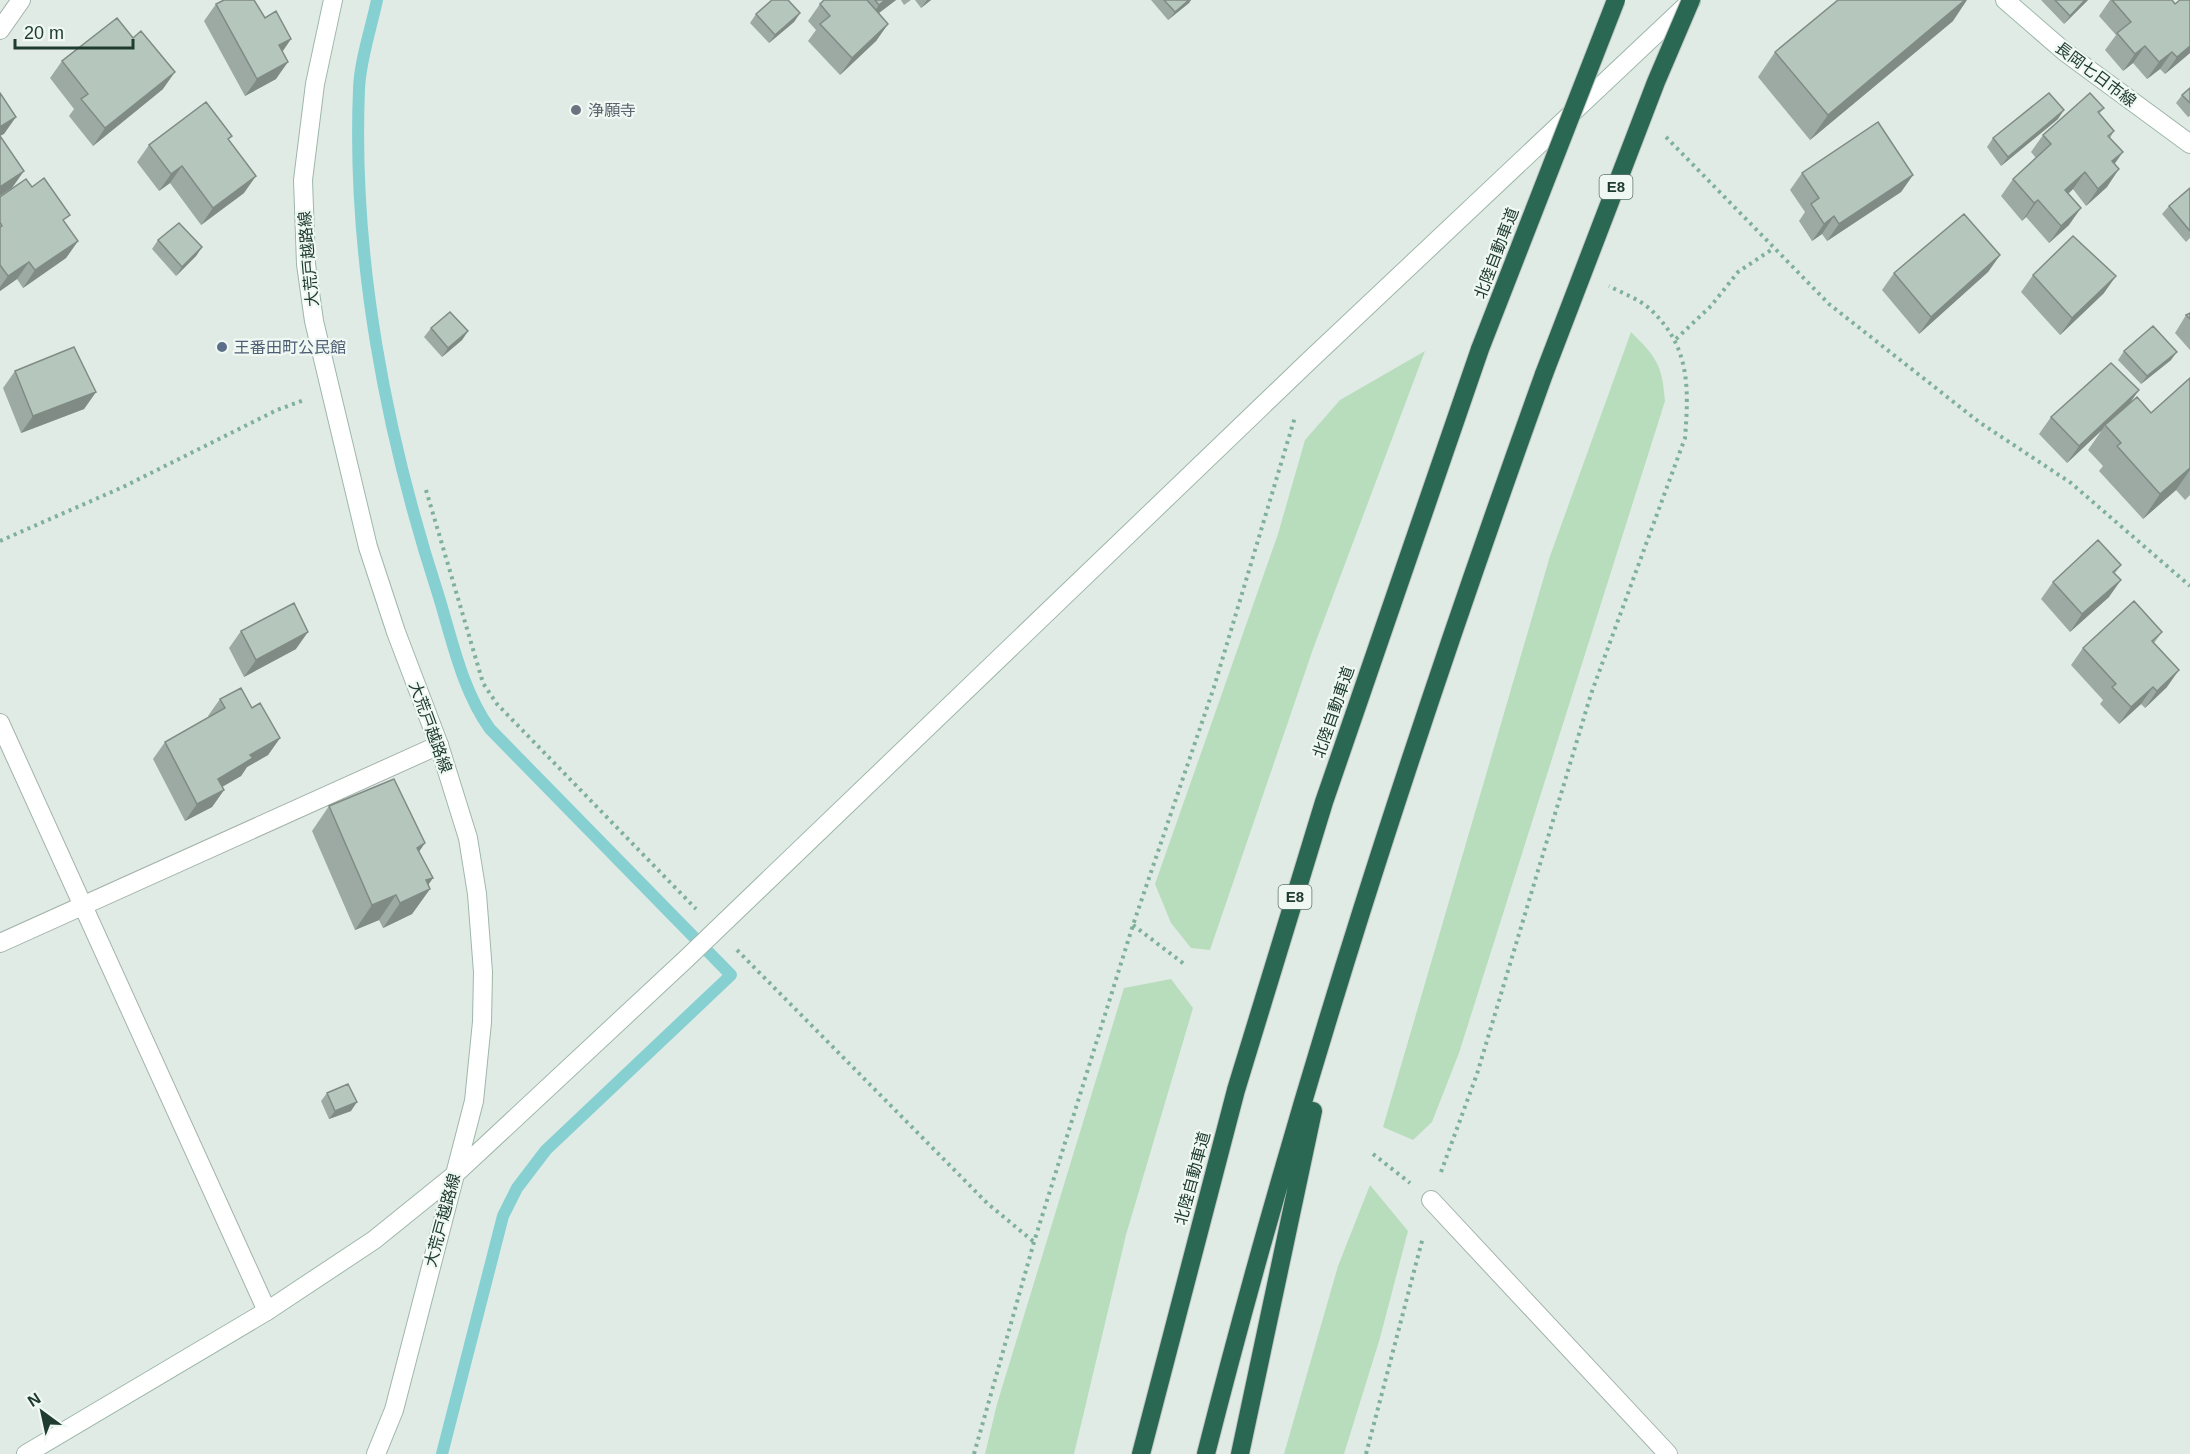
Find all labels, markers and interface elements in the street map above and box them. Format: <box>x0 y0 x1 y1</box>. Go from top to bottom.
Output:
scale bar <box>15 12 134 50</box>
text: 20 m <box>24 23 64 43</box>
street label: 長岡七日市線 <box>2052 39 2139 110</box>
place label: 浄願寺 <box>588 102 636 119</box>
marker: 浄願寺 <box>569 103 583 117</box>
road number: E8 <box>1600 175 1632 199</box>
street label: 北陸自動車道 <box>1471 205 1522 301</box>
street label: 大荒戸越路線 <box>296 210 321 308</box>
place label: 王番田町公民館 <box>234 339 346 356</box>
marker: 王番田町公民館 <box>215 340 229 354</box>
street label: 北陸自動車道 <box>1310 664 1357 760</box>
street label: 大荒戸越路線 <box>406 679 455 775</box>
road number: E8 <box>1278 885 1312 909</box>
street label: 北陸自動車道 <box>1172 1130 1213 1227</box>
street label: 大荒戸越路線 <box>422 1172 463 1269</box>
north arrow <box>12 1382 72 1442</box>
text: N <box>25 1390 44 1410</box>

